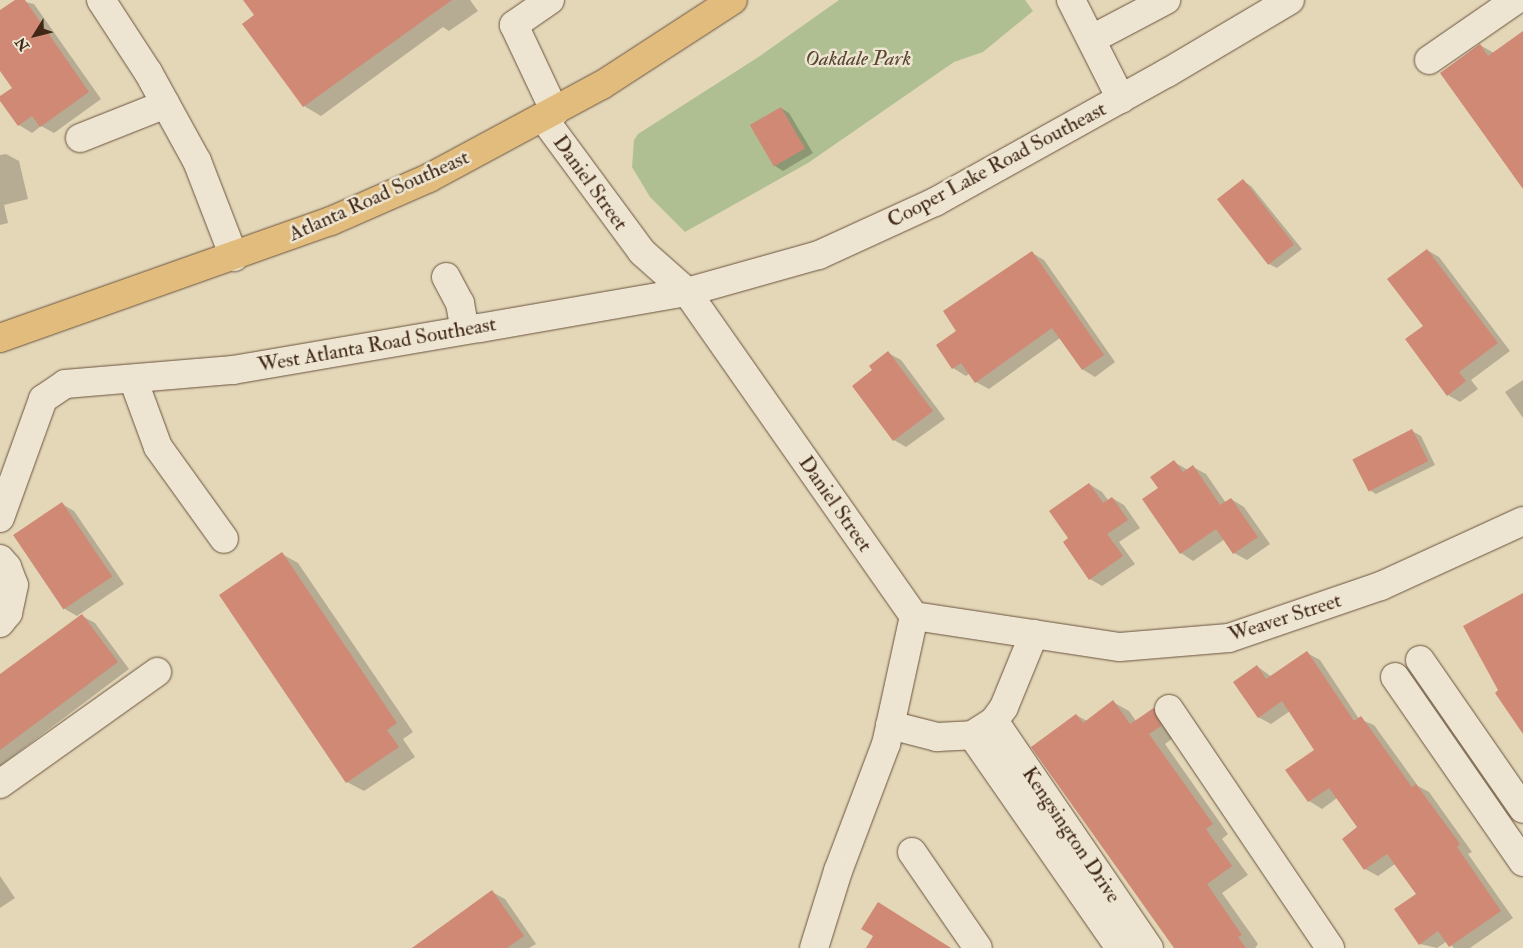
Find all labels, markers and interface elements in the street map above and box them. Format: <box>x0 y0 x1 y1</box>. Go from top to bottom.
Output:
north arrow <box>10 10 60 60</box>
text: N <box>12 34 33 54</box>
park label: Oakdale Park <box>805 46 911 72</box>
street label: Cooper Lake Road Southeast <box>883 97 1111 233</box>
street label: Daniel Street <box>547 131 633 235</box>
street label: Atlanta Road Southeast <box>285 145 473 247</box>
street label: West Atlanta Road Southeast <box>256 312 498 378</box>
street label: Daniel Street <box>793 451 877 557</box>
street label: Weaver Street <box>1225 588 1345 648</box>
street label: Kengsington Drive <box>1016 762 1126 908</box>

